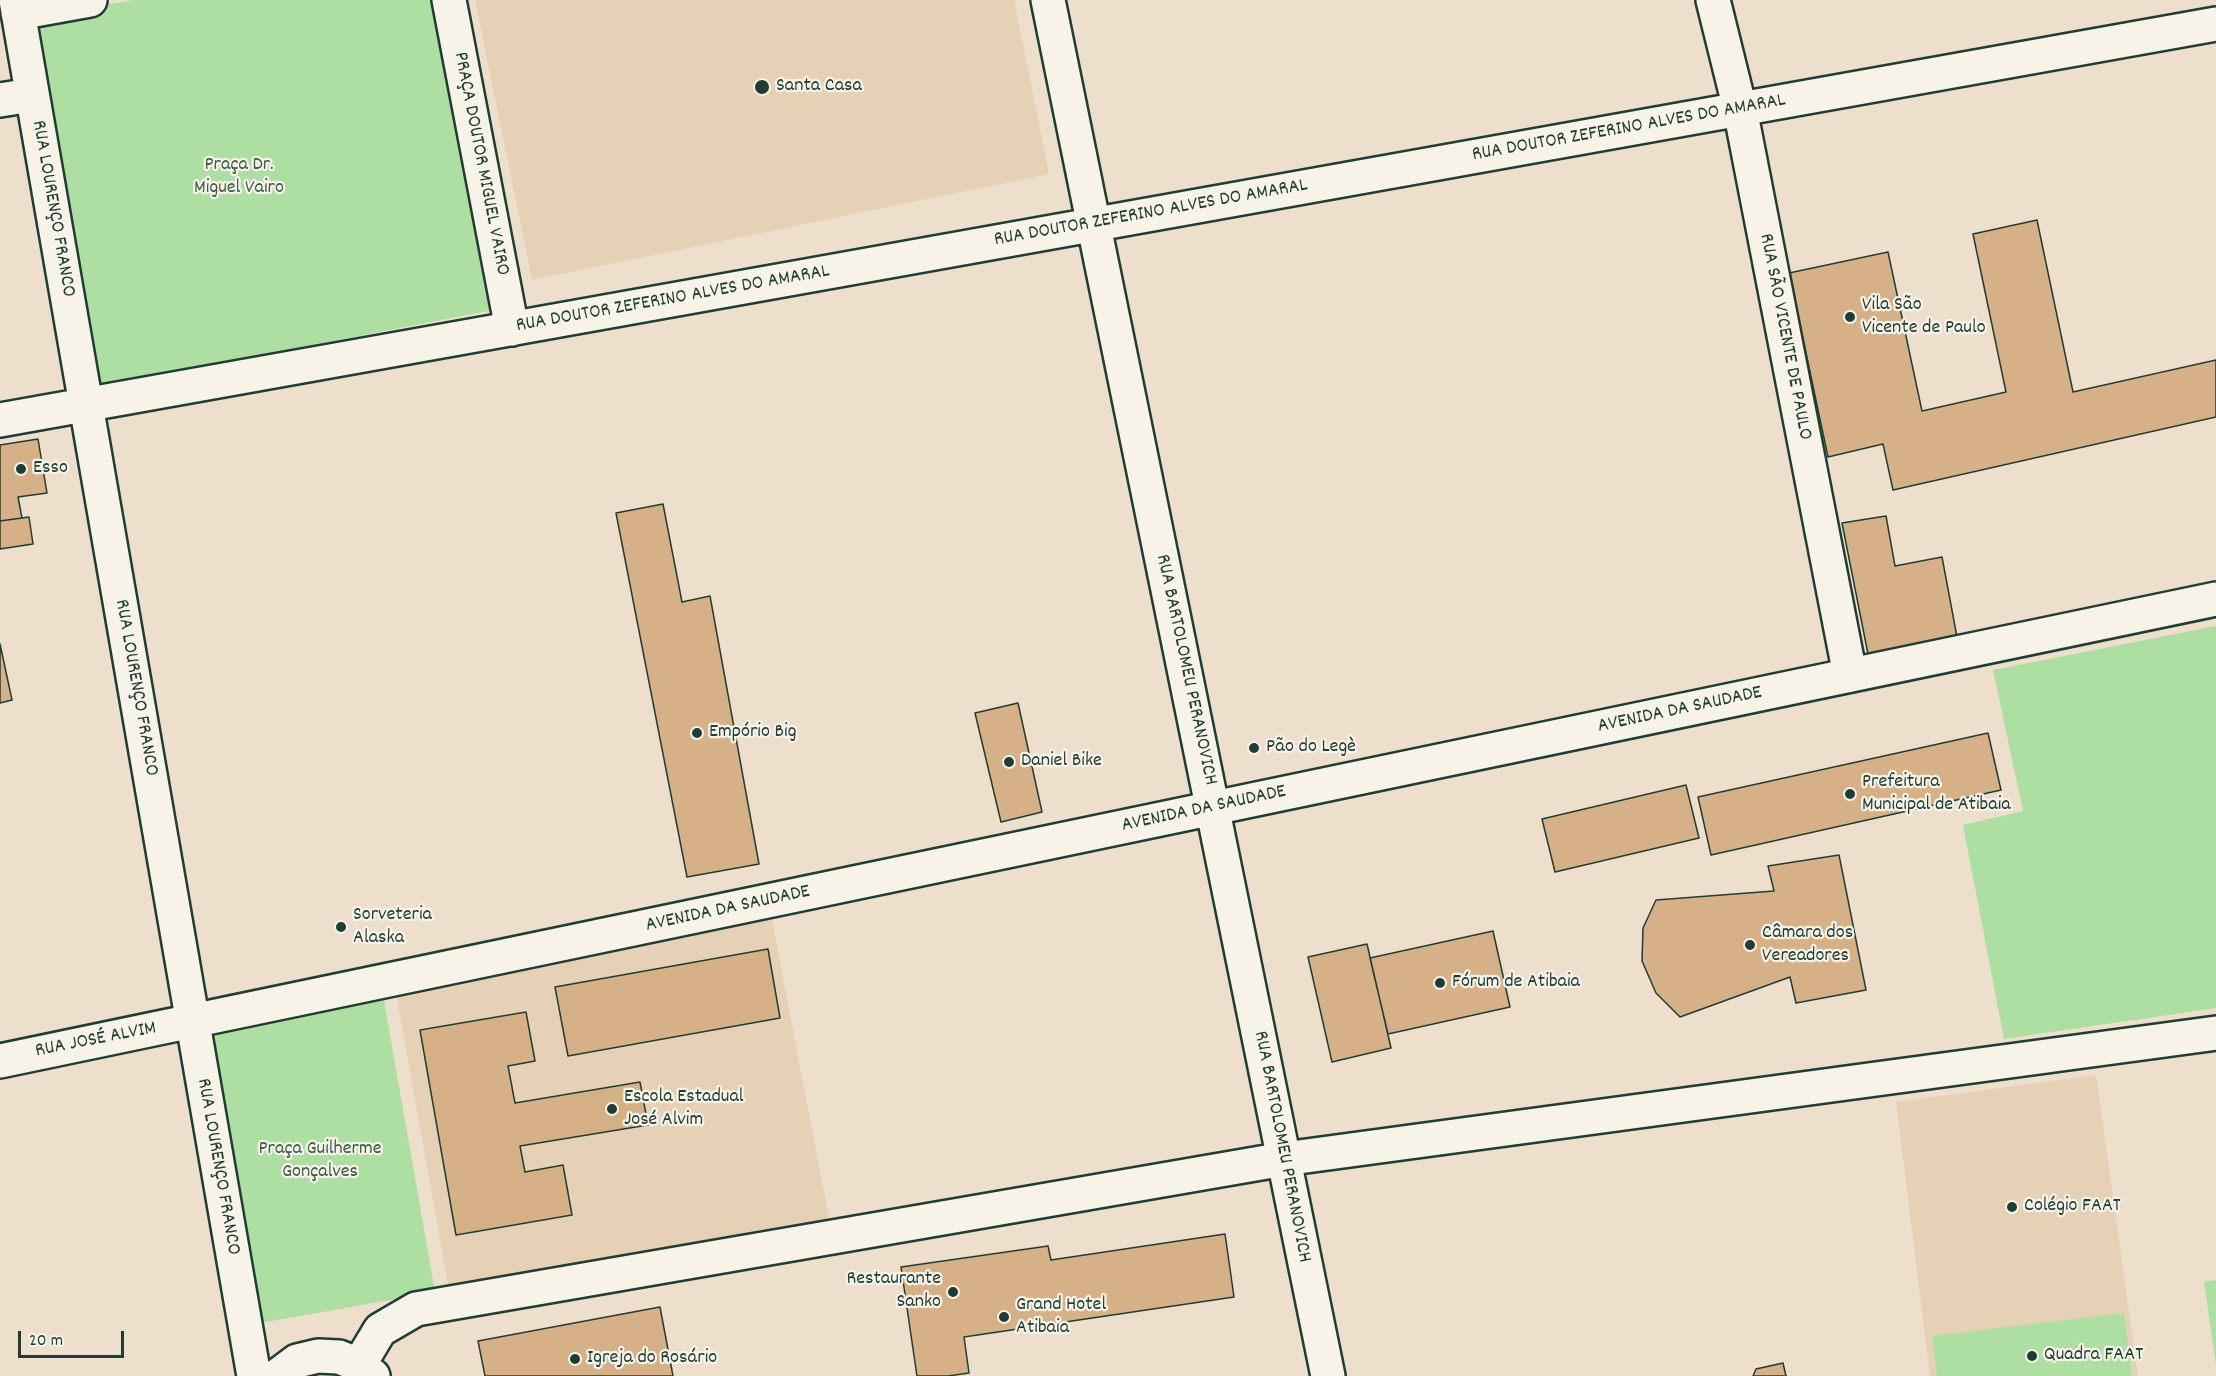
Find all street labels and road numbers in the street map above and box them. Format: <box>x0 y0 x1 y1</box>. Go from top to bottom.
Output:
street label: PRAÇA DOUTOR MIGUEL VAIRO <box>447 50 513 278</box>
street label: RUA DOUTOR ZEFERINO ALVES DO AMARAL <box>1470 90 1788 168</box>
street label: RUA LOURENÇO FRANCO <box>25 119 79 299</box>
street label: RUA DOUTOR ZEFERINO ALVES DO AMARAL <box>992 175 1310 253</box>
street label: RUA SÃO VICENTE DE PAULO <box>1752 232 1816 442</box>
street label: RUA DOUTOR ZEFERINO ALVES DO AMARAL <box>514 261 832 339</box>
street label: RUA BARTOLOMEU PERANOVICH <box>1149 552 1221 788</box>
street label: RUA LOURENÇO FRANCO <box>108 598 162 778</box>
street label: AVENIDA DA SAUDADE <box>1596 682 1764 740</box>
street label: AVENIDA DA SAUDADE <box>1120 781 1288 839</box>
street label: AVENIDA DA SAUDADE <box>644 881 812 939</box>
street label: RUA JOSÉ ALVIM <box>33 1018 159 1064</box>
street label: RUA BARTOLOMEU PERANOVICH <box>1247 1029 1315 1265</box>
street label: RUA LOURENÇO FRANCO <box>190 1077 244 1257</box>

